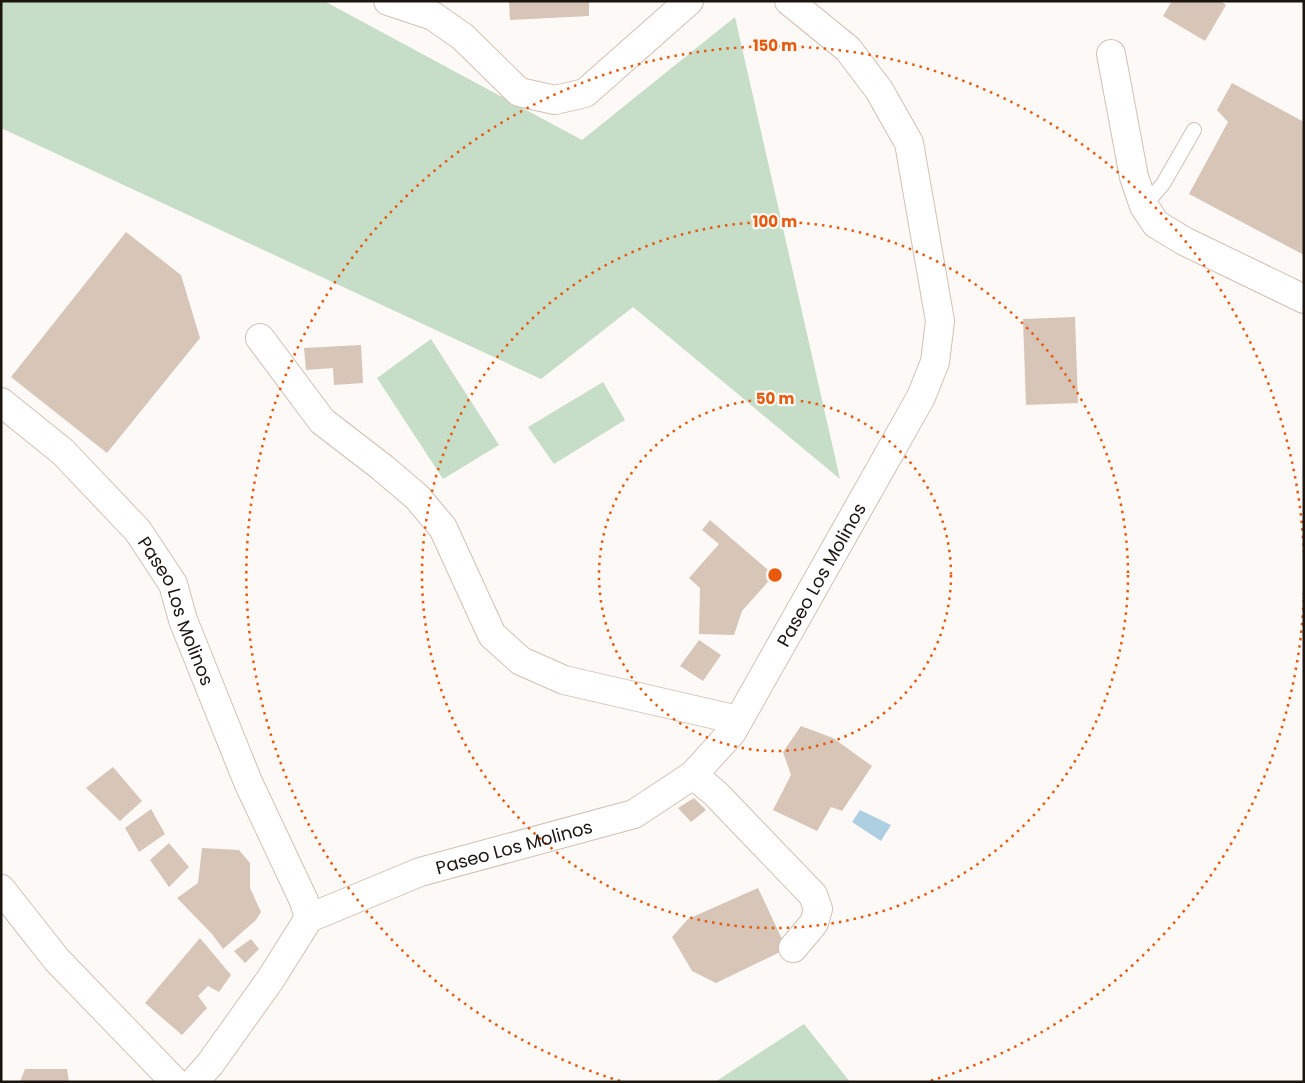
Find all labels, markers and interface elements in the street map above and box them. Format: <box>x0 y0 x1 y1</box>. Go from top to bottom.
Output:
text: 150 m <box>753 35 797 56</box>
text: 100 m <box>753 211 797 232</box>
text: 50 m <box>756 388 794 409</box>
street label: Paseo Los Molinos <box>770 498 871 651</box>
street label: Paseo Los Molinos <box>132 531 220 689</box>
centre of rings <box>766 566 784 584</box>
street label: Paseo Los Molinos <box>433 813 595 880</box>

